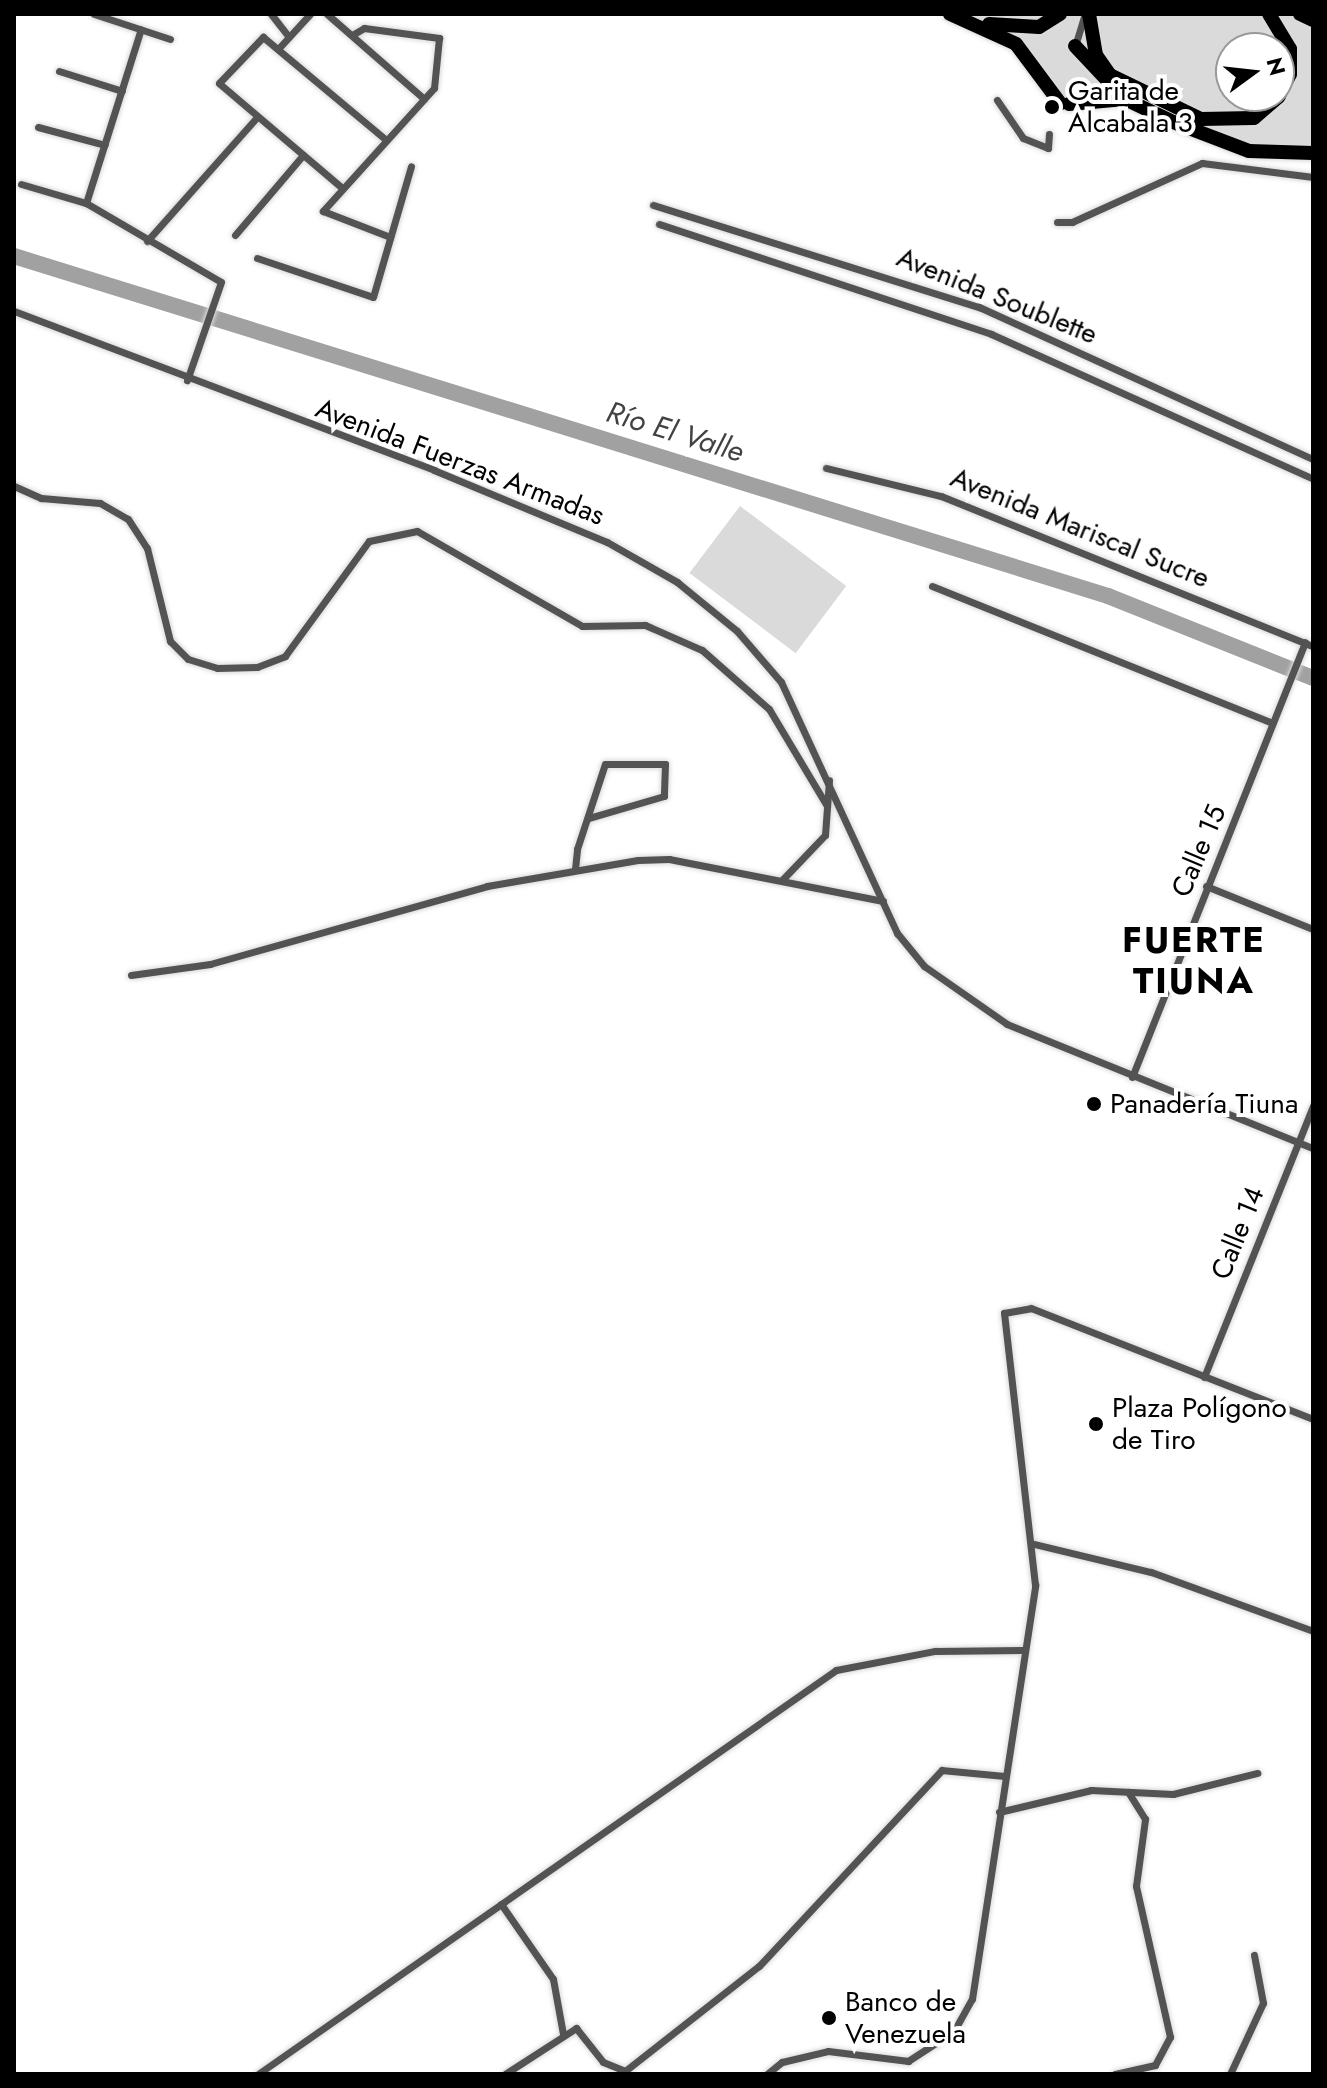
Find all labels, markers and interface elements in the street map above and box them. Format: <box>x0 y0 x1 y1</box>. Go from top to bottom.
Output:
north arrow <box>1215 32 1295 112</box>
text: N <box>1259 54 1294 79</box>
place label: Garita de Alcabala 3 <box>1068 74 1193 140</box>
marker: Garita de Alcabala 3 <box>1043 98 1061 116</box>
street label: Avenida Soublette <box>892 240 1102 352</box>
street label: Avenida Fuerzas Armadas <box>311 391 609 533</box>
water label: Río El Valle <box>602 394 748 470</box>
street label: Avenida Mariscal Sucre <box>946 461 1214 595</box>
street label: Calle 15 <box>1165 800 1233 902</box>
district label: FUERTE TIUNA <box>1122 917 1266 1002</box>
place label: Panadería Tiuna <box>1110 1087 1298 1121</box>
marker: Panadería Tiuna <box>1085 1095 1103 1113</box>
street label: Calle 14 <box>1204 1182 1272 1284</box>
place label: Plaza Polígono de Tiro <box>1112 1391 1287 1457</box>
marker: Plaza Polígono de Tiro <box>1087 1415 1105 1433</box>
place label: Banco de Venezuela <box>845 1985 966 2051</box>
marker: Banco de Venezuela <box>820 2009 838 2027</box>

